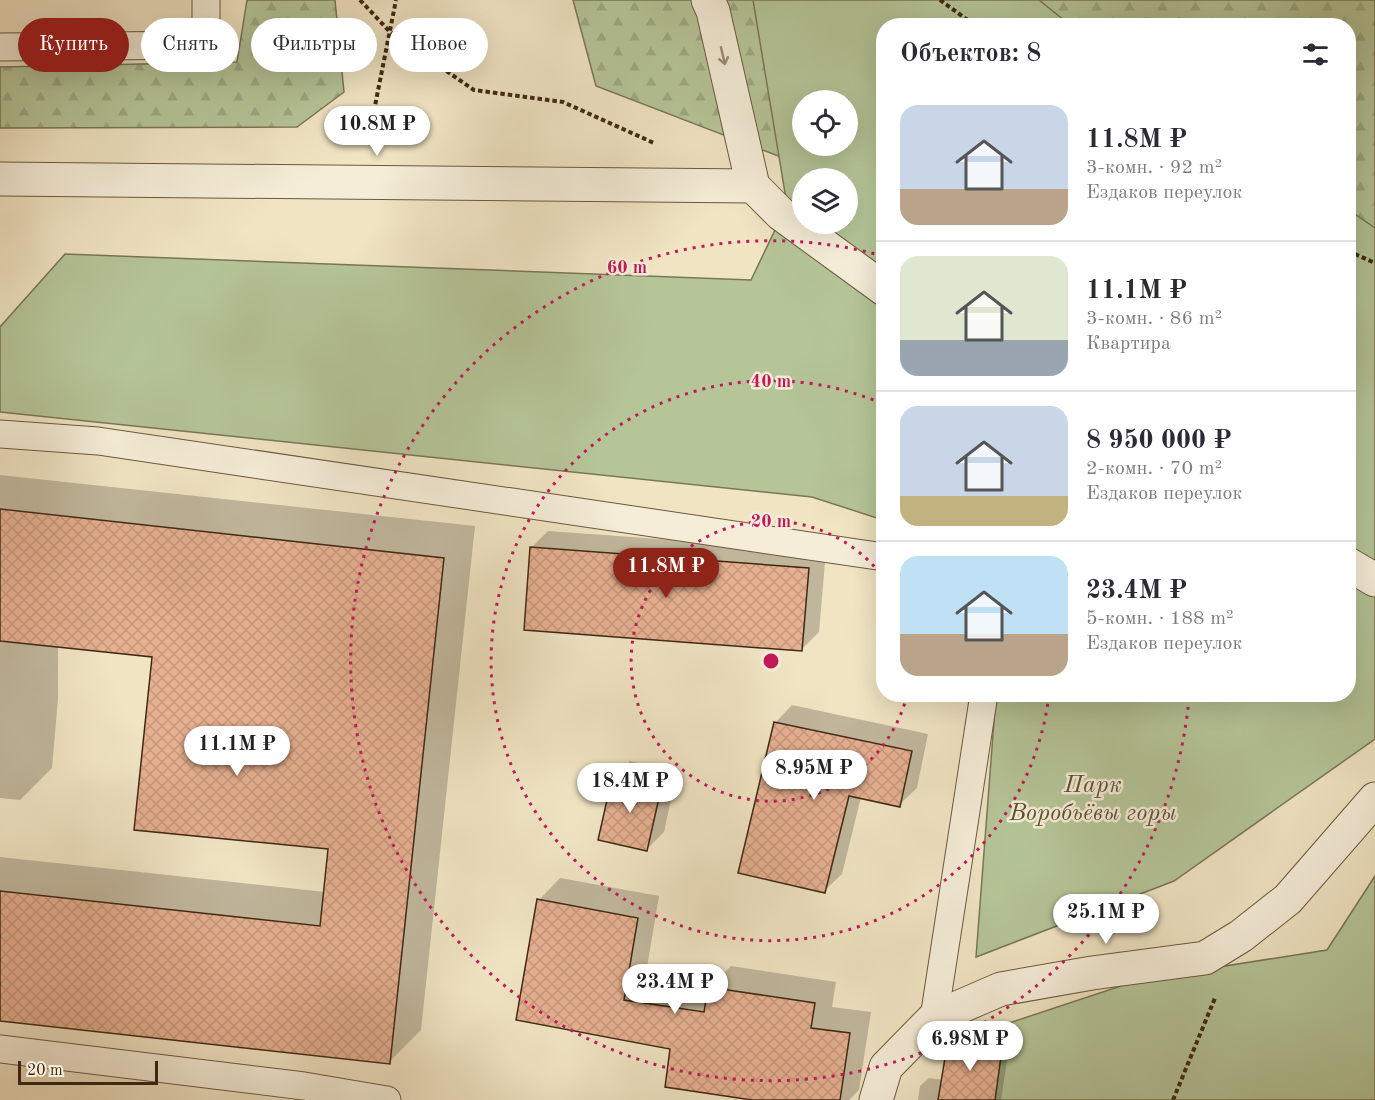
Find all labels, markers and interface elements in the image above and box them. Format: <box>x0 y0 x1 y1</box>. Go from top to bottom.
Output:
chip: Купить <box>18 18 129 72</box>
chip: Снять <box>141 18 239 72</box>
chip: Фильтры <box>251 18 377 72</box>
chip: Новое <box>389 18 488 72</box>
icon: filters <box>1299 38 1332 71</box>
text: Объектов: 8 <box>900 41 1041 67</box>
one-way arrow <box>718 47 730 66</box>
map controls <box>792 90 858 234</box>
button: locate <box>792 90 858 156</box>
pin: 10.8M ₽ <box>322 106 432 157</box>
text: 10.8M ₽ <box>338 115 416 135</box>
text: 11.8M ₽ <box>1086 127 1187 153</box>
icon: home <box>948 129 1020 201</box>
text: 3-комн. · 92 m² <box>1086 158 1222 178</box>
button: layers <box>792 168 858 234</box>
text: Ездаков переулок <box>1086 183 1243 203</box>
text: 60 m <box>607 259 647 277</box>
text: 11.1M ₽ <box>1086 278 1187 304</box>
icon: home <box>948 280 1020 352</box>
text: 3-комн. · 86 m² <box>1086 309 1222 329</box>
text: Квартира <box>1086 334 1171 354</box>
text: 40 m <box>751 373 791 391</box>
text: 8 950 000 ₽ <box>1086 428 1232 454</box>
icon: home <box>948 430 1020 502</box>
text: 2-комн. · 70 m² <box>1086 459 1222 479</box>
text: Ездаков переулок <box>1086 484 1243 504</box>
text: 20 m <box>751 513 791 531</box>
pin: 11.8M ₽ <box>611 548 721 599</box>
text: 11.8M ₽ <box>627 557 705 577</box>
text: 23.4M ₽ <box>1086 578 1187 604</box>
icon: home <box>948 580 1020 652</box>
text: 5-комн. · 188 m² <box>1086 609 1234 629</box>
text: Ездаков переулок <box>1086 634 1243 654</box>
centre of rings <box>761 651 781 671</box>
pin: 11.1M ₽ <box>182 726 292 777</box>
text: 11.1M ₽ <box>198 735 276 755</box>
pin: 8.95M ₽ <box>759 750 869 801</box>
text: 8.95M ₽ <box>775 759 853 779</box>
pin: 18.4M ₽ <box>575 763 685 814</box>
text: 18.4M ₽ <box>591 772 669 792</box>
park label: Парк Воробьёвы горы <box>1008 774 1177 826</box>
pin: 25.1M ₽ <box>1051 894 1161 945</box>
text: 25.1M ₽ <box>1067 903 1145 923</box>
pin: 23.4M ₽ <box>620 964 730 1015</box>
text: 23.4M ₽ <box>636 973 714 993</box>
pin: 6.98M ₽ <box>915 1021 1025 1072</box>
text: 6.98M ₽ <box>931 1030 1009 1050</box>
scale bar <box>18 1058 158 1086</box>
text: 20 m <box>27 1063 63 1079</box>

